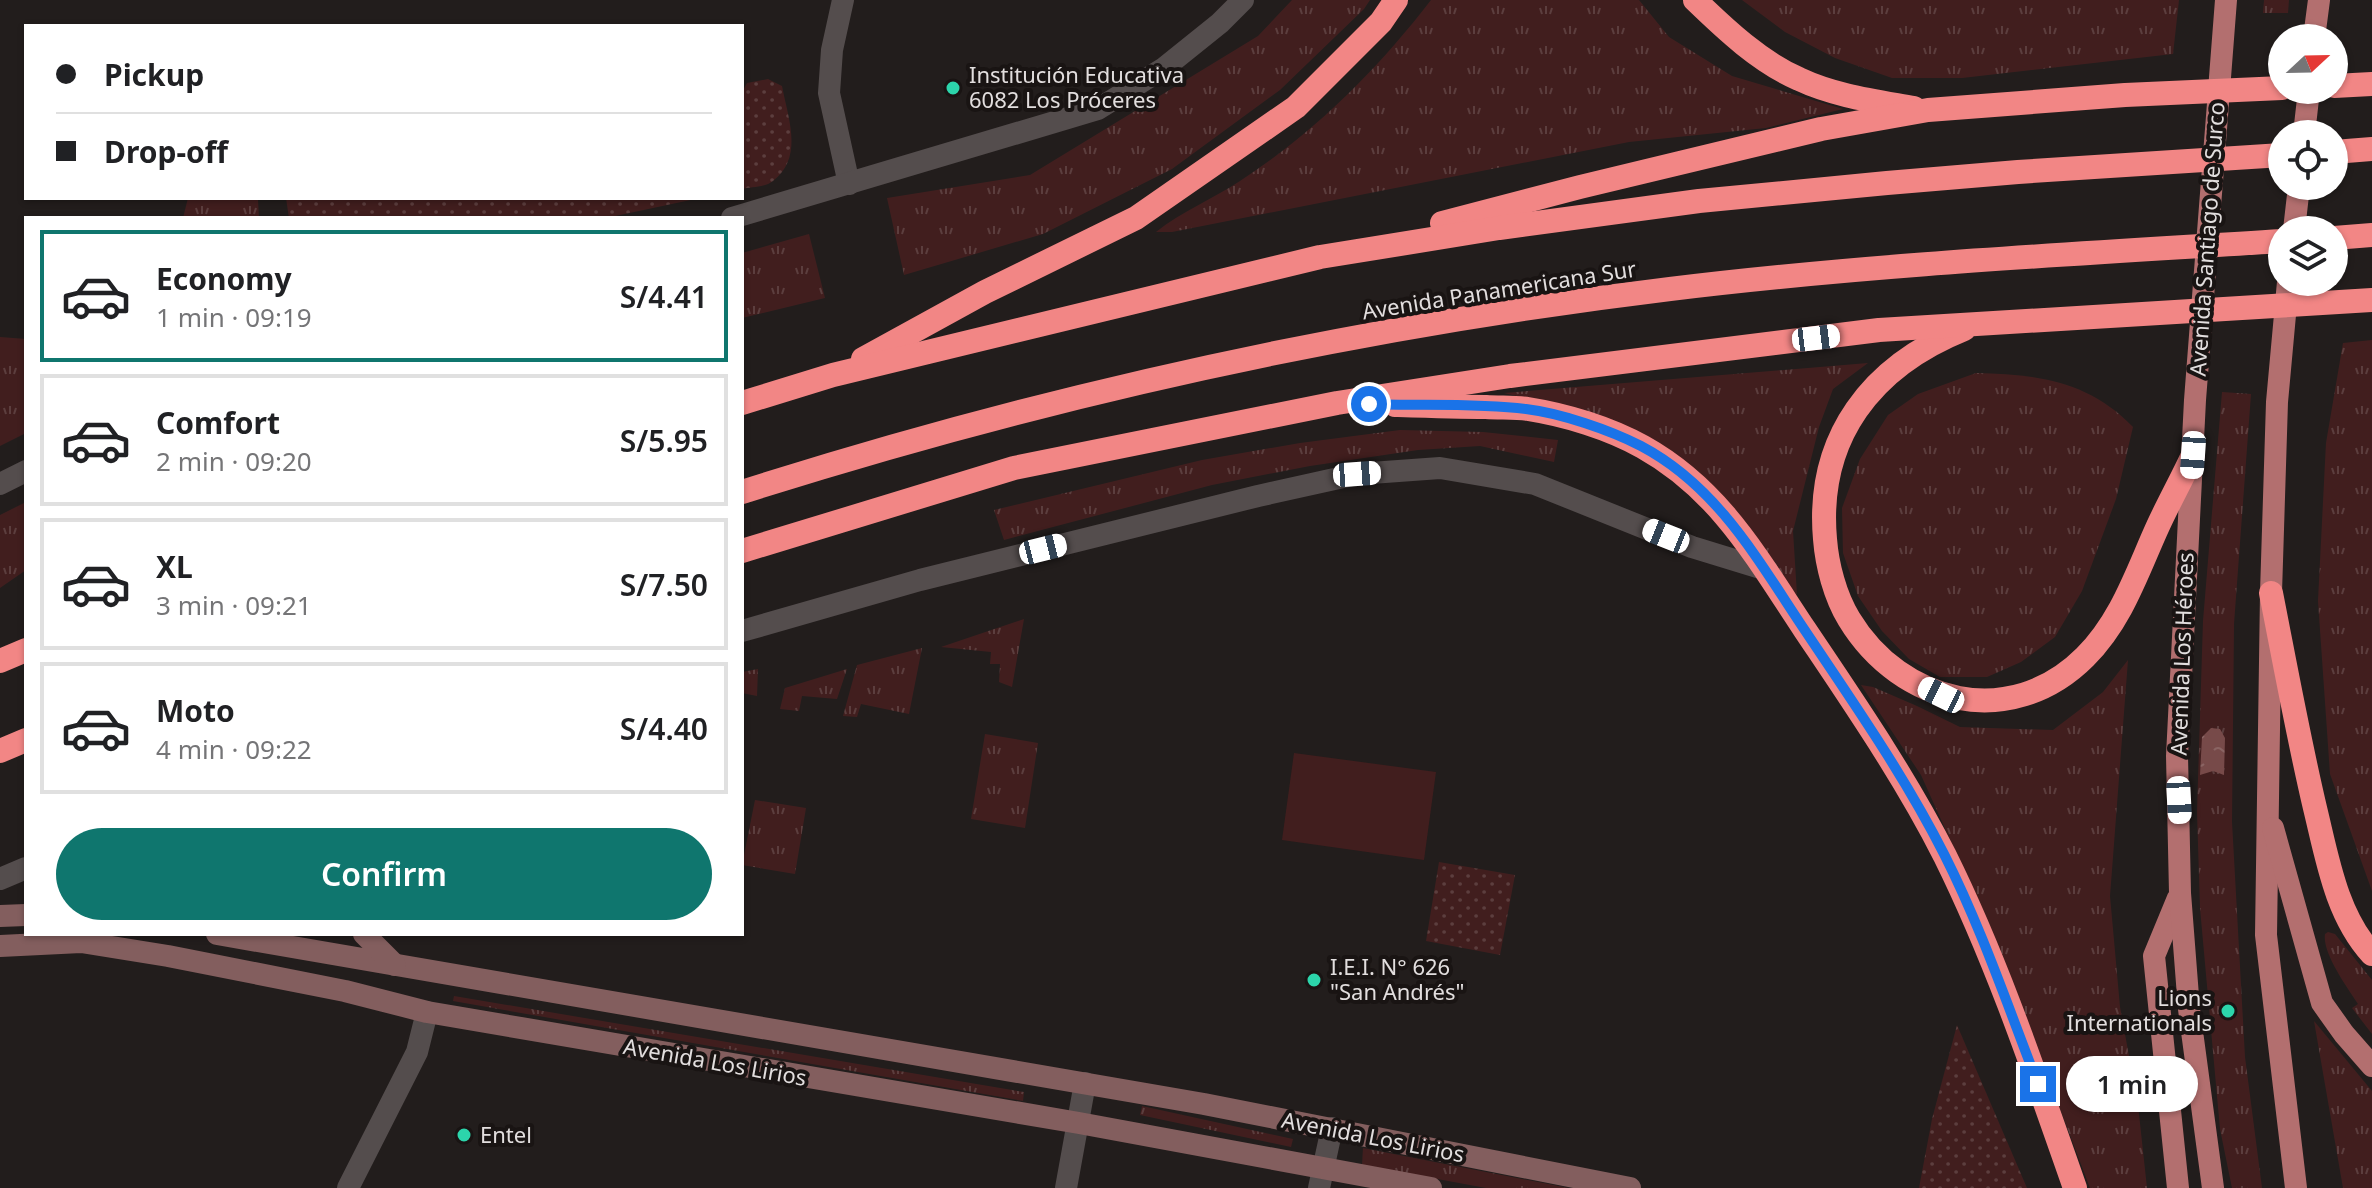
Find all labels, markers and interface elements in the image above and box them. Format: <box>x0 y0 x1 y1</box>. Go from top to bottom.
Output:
north arrow <box>2268 24 2348 104</box>
map controls <box>2268 24 2348 296</box>
text: Pickup <box>104 54 204 95</box>
place label: Institución Educativa 6082 Los Próceres <box>969 59 1184 114</box>
marker: Institución Educativa 6082 Los Próceres <box>944 79 962 97</box>
street label: Avenida Santiago de Surco <box>2181 101 2231 377</box>
button: locate <box>2268 120 2348 200</box>
text: Drop-off <box>104 131 228 172</box>
button: layers <box>2268 216 2348 296</box>
street label: Avenida Panamericana Sur <box>1360 253 1638 326</box>
text: Economy <box>156 258 292 299</box>
icon: car <box>60 260 132 332</box>
text: S/4.41 <box>620 276 708 317</box>
text: 1 min · 09:19 <box>156 299 312 335</box>
car <box>1791 323 1841 353</box>
route start <box>1351 386 1387 422</box>
text: Comfort <box>156 402 280 443</box>
icon: car <box>60 404 132 476</box>
text: S/5.95 <box>620 420 708 461</box>
car <box>2179 430 2207 480</box>
text: 2 min · 09:20 <box>156 443 312 479</box>
car <box>1332 460 1382 488</box>
car <box>1639 516 1693 556</box>
car <box>1017 532 1069 566</box>
text: XL <box>156 546 193 587</box>
icon: car <box>60 548 132 620</box>
street label: Avenida Los Héroes <box>2162 552 2200 756</box>
text: S/7.50 <box>620 564 708 605</box>
text: 3 min · 09:21 <box>156 587 312 623</box>
car <box>1914 674 1968 716</box>
text: Moto <box>156 690 235 731</box>
icon: car <box>60 692 132 764</box>
text: S/4.40 <box>620 708 708 749</box>
text: 4 min · 09:22 <box>156 731 312 767</box>
car <box>2166 775 2192 825</box>
button: Confirm <box>56 828 712 920</box>
place label: I.E.I. N° 626 "San Andrés" <box>1330 951 1464 1006</box>
marker: I.E.I. N° 626 "San Andrés" <box>1305 971 1323 989</box>
place label: Lions Internationals <box>2066 982 2212 1037</box>
marker: Lions Internationals <box>2219 1002 2237 1020</box>
street label: Avenida Los Lirios <box>621 1030 809 1092</box>
callout: 1 min <box>2066 1056 2198 1112</box>
route end <box>2020 1066 2056 1102</box>
text: 1 min <box>2097 1066 2167 1102</box>
street label: Avenida Los Lirios <box>1279 1104 1467 1168</box>
place label: Entel <box>480 1119 532 1149</box>
marker: Entel <box>455 1126 473 1144</box>

